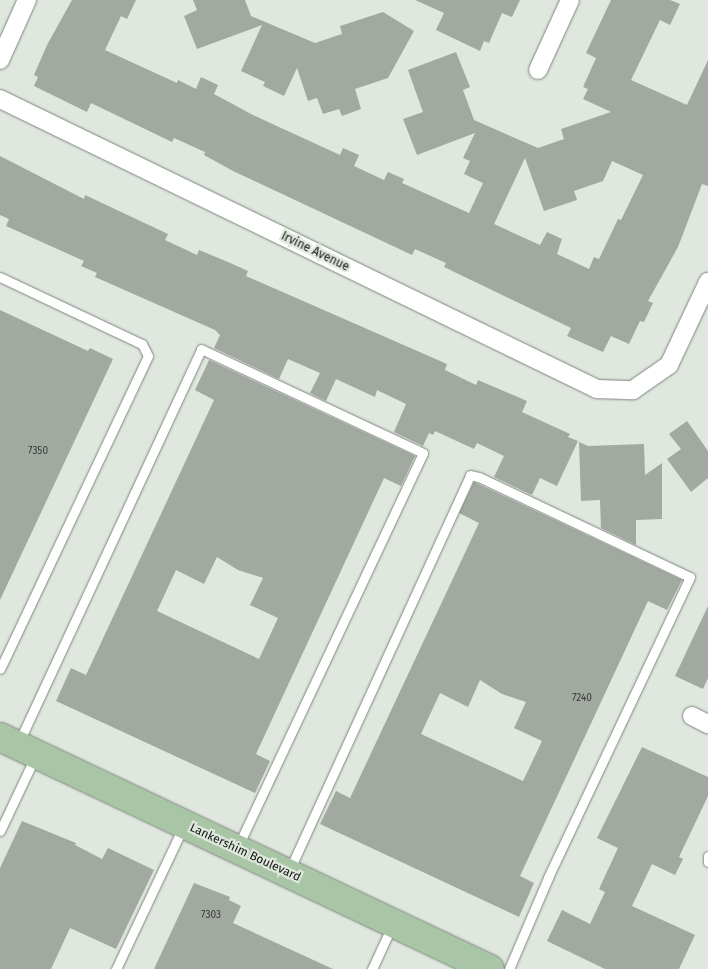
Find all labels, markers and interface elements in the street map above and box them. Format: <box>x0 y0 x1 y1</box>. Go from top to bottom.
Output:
street label: Irvine Avenue <box>279 229 351 275</box>
house number: 7350 <box>28 446 48 458</box>
house number: 7240 <box>572 693 592 705</box>
street label: Lankershim Boulevard <box>187 821 303 885</box>
house number: 7303 <box>201 910 221 922</box>

